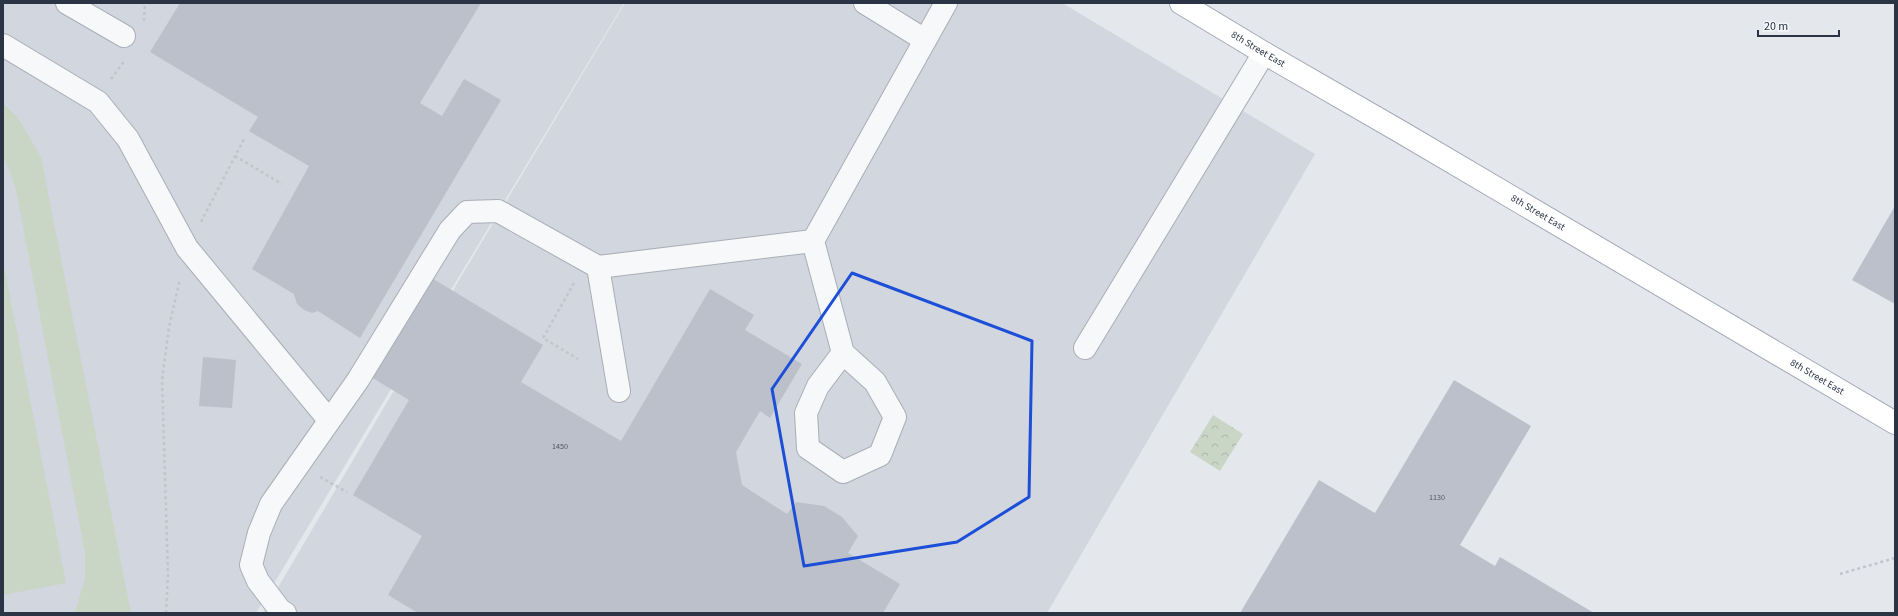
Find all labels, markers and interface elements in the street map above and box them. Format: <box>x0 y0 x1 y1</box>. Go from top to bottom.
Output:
scale bar <box>1758 12 1839 38</box>
text: 20 m <box>1764 18 1788 35</box>
street label: 8th Street East <box>1229 28 1288 71</box>
street label: 8th Street East <box>1508 191 1568 234</box>
street label: 8th Street East <box>1787 356 1847 399</box>
house number: 1450 <box>552 441 568 452</box>
house number: 1130 <box>1429 492 1445 503</box>

